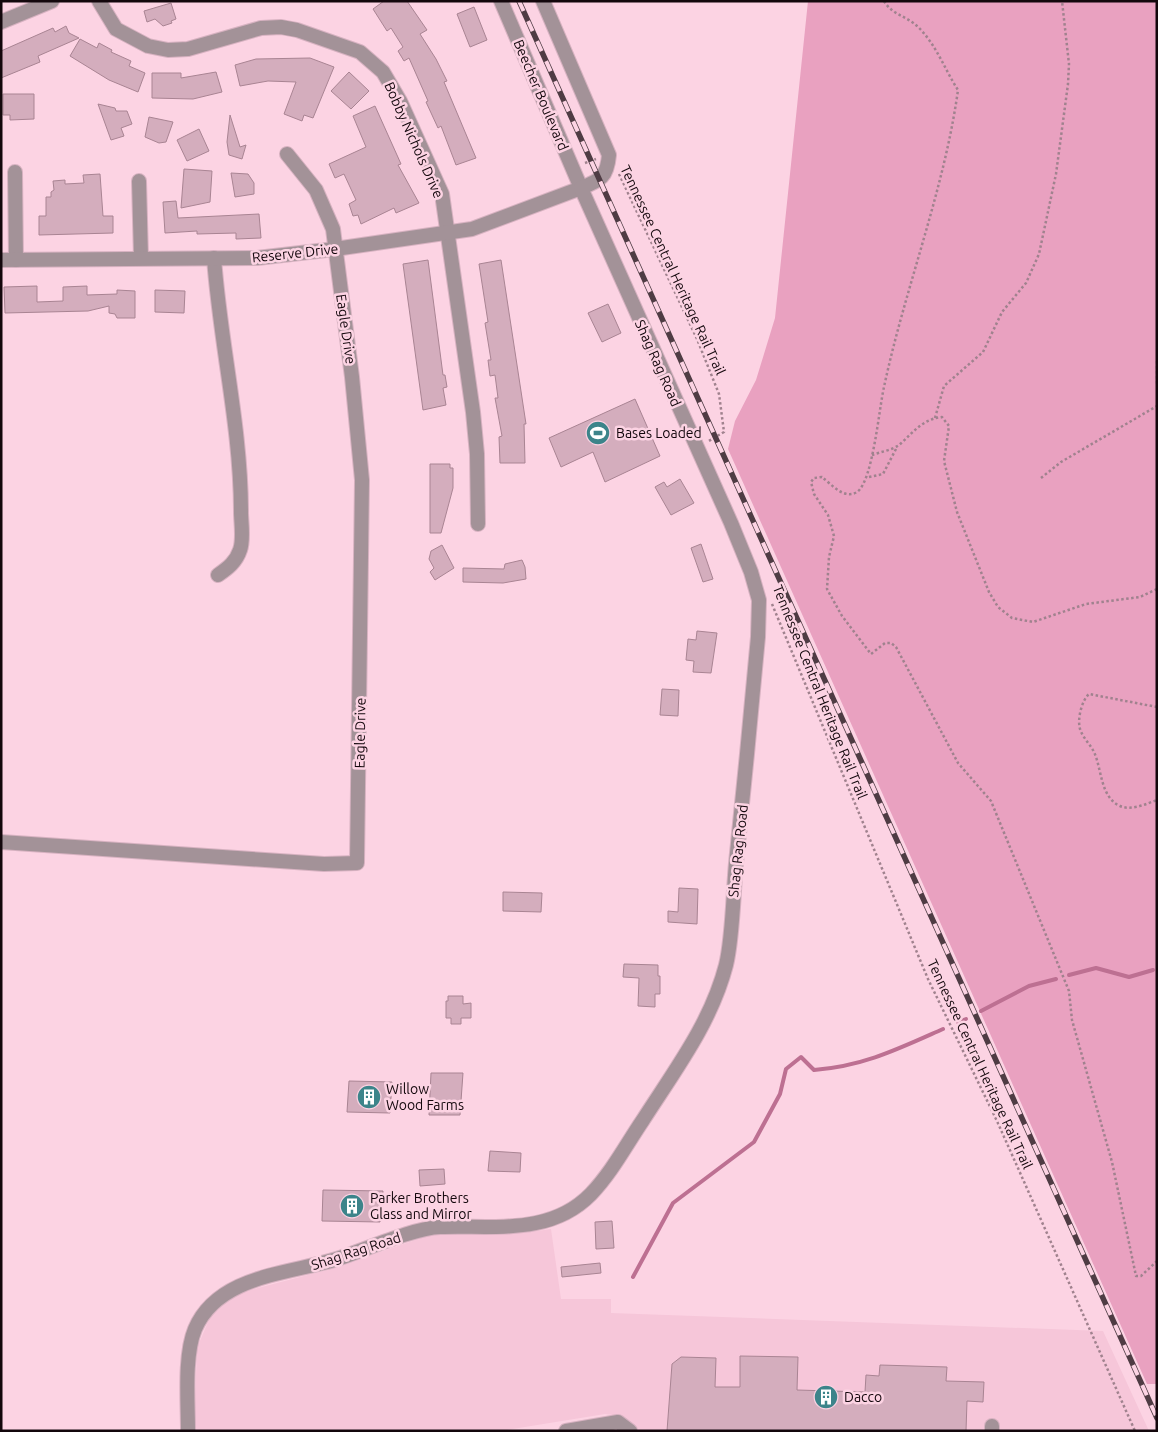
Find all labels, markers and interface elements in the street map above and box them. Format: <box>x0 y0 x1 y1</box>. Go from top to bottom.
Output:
street label: Beecher Boulevard <box>510 37 572 153</box>
street label: Bobby Nichols Drive <box>381 79 447 201</box>
street label: Tennessee Central Heritage Rail Trail <box>617 163 729 378</box>
street label: Reserve Drive <box>251 241 339 265</box>
street label: Eagle Drive <box>333 293 359 365</box>
street label: Shag Rag Road <box>632 317 684 409</box>
sports icon: Bases Loaded <box>585 420 611 446</box>
place label: Bases Loaded <box>616 425 702 441</box>
street label: Tennessee Central Heritage Rail Trail <box>770 583 871 802</box>
street label: Eagle Drive <box>351 697 369 769</box>
street label: Shag Rag Road <box>725 804 751 898</box>
street label: Tennessee Central Heritage Rail Trail <box>924 957 1036 1172</box>
place label: Willow Wood Farms <box>386 1081 464 1113</box>
building icon: Willow Wood Farms <box>356 1084 382 1110</box>
place label: Parker Brothers Glass and Mirror <box>370 1190 472 1222</box>
building icon: Parker Brothers Glass and Mirror <box>339 1193 365 1219</box>
street label: Shag Rag Road <box>309 1229 403 1273</box>
building icon: Dacco <box>813 1384 839 1410</box>
place label: Dacco <box>844 1389 882 1405</box>

